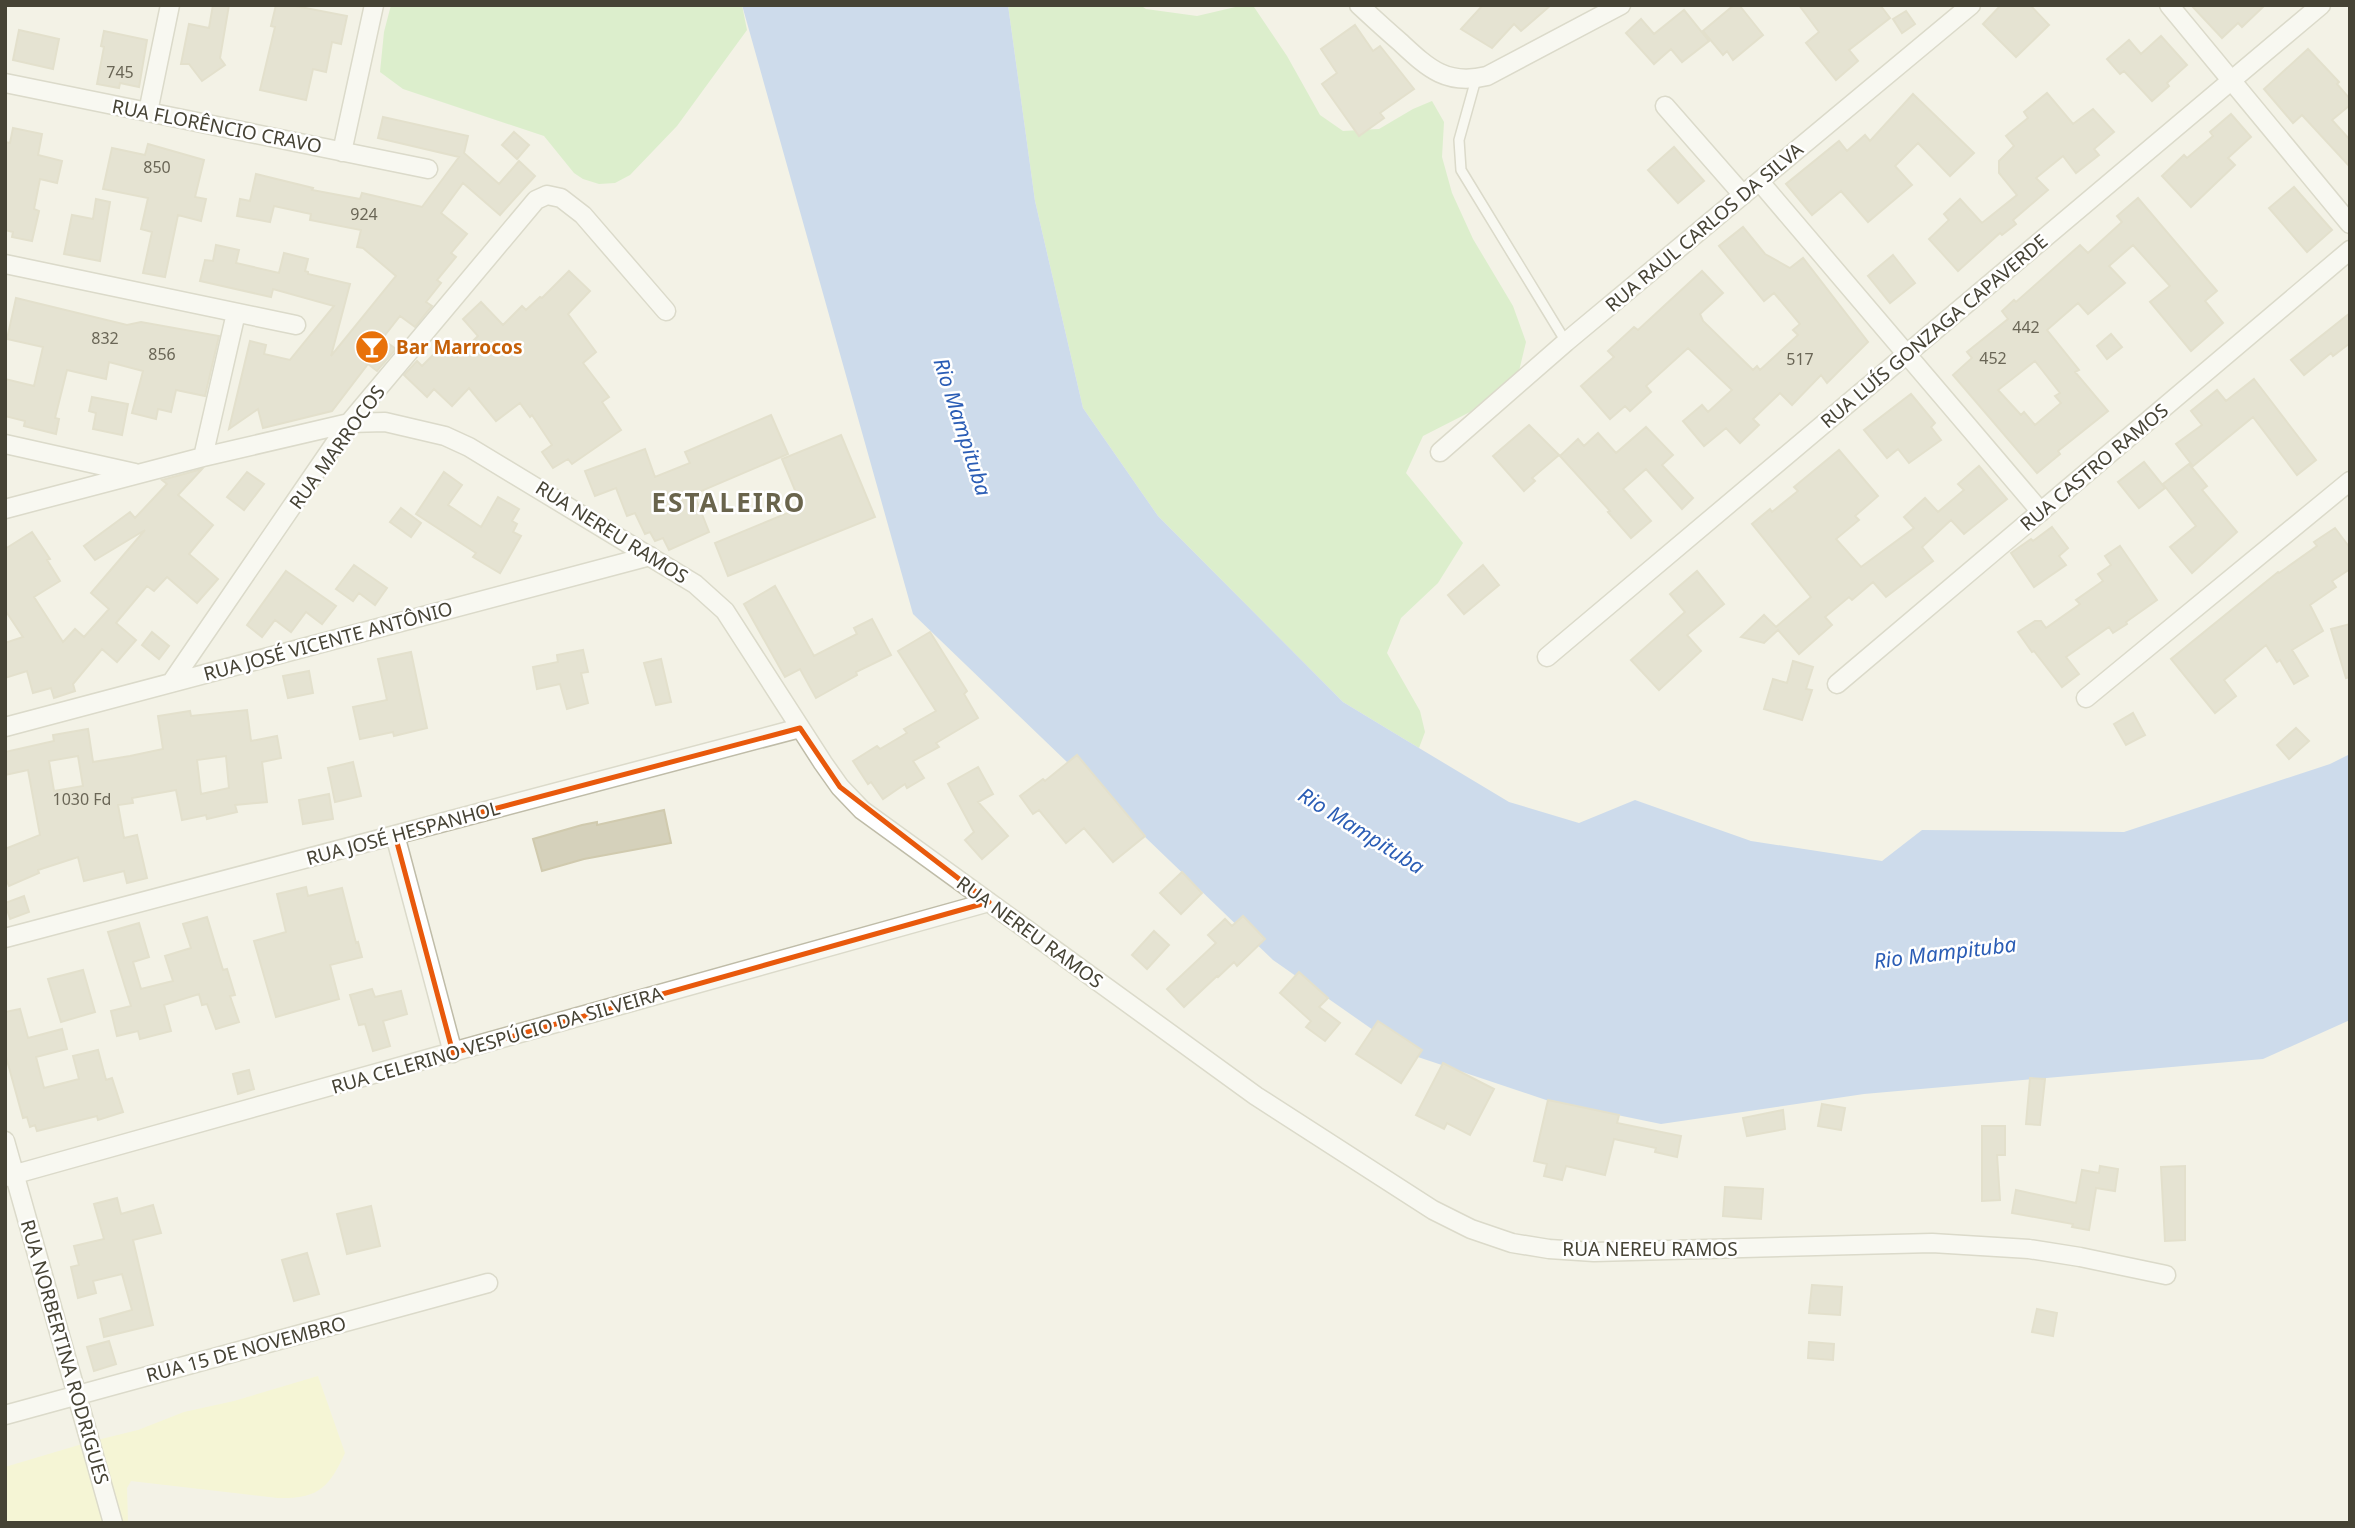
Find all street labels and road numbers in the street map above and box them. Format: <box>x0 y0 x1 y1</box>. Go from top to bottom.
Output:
street label: RUA FLORÊNCIO CRAVO <box>110 93 324 159</box>
street label: RUA RAUL CARLOS DA SILVA <box>1600 136 1809 318</box>
street label: RUA LUÍS GONZAGA CAPAVERDE <box>1815 228 2053 434</box>
street label: RUA MARROCOS <box>283 380 391 514</box>
street label: RUA CASTRO RAMOS <box>2014 397 2174 537</box>
street label: RUA NEREU RAMOS <box>531 475 693 589</box>
street label: RUA JOSÉ VICENTE ANTÔNIO <box>201 595 455 687</box>
street label: RUA JOSÉ HESPANHOL <box>303 795 503 871</box>
street label: RUA NEREU RAMOS <box>951 870 1109 994</box>
street label: RUA CELERINO VESPÚCIO DA SILVEIRA <box>328 980 667 1100</box>
street label: RUA NORBERTINA RODRIGUES <box>15 1216 115 1488</box>
street label: RUA NEREU RAMOS <box>1562 1236 1738 1262</box>
street label: RUA 15 DE NOVEMBRO <box>143 1310 349 1388</box>

